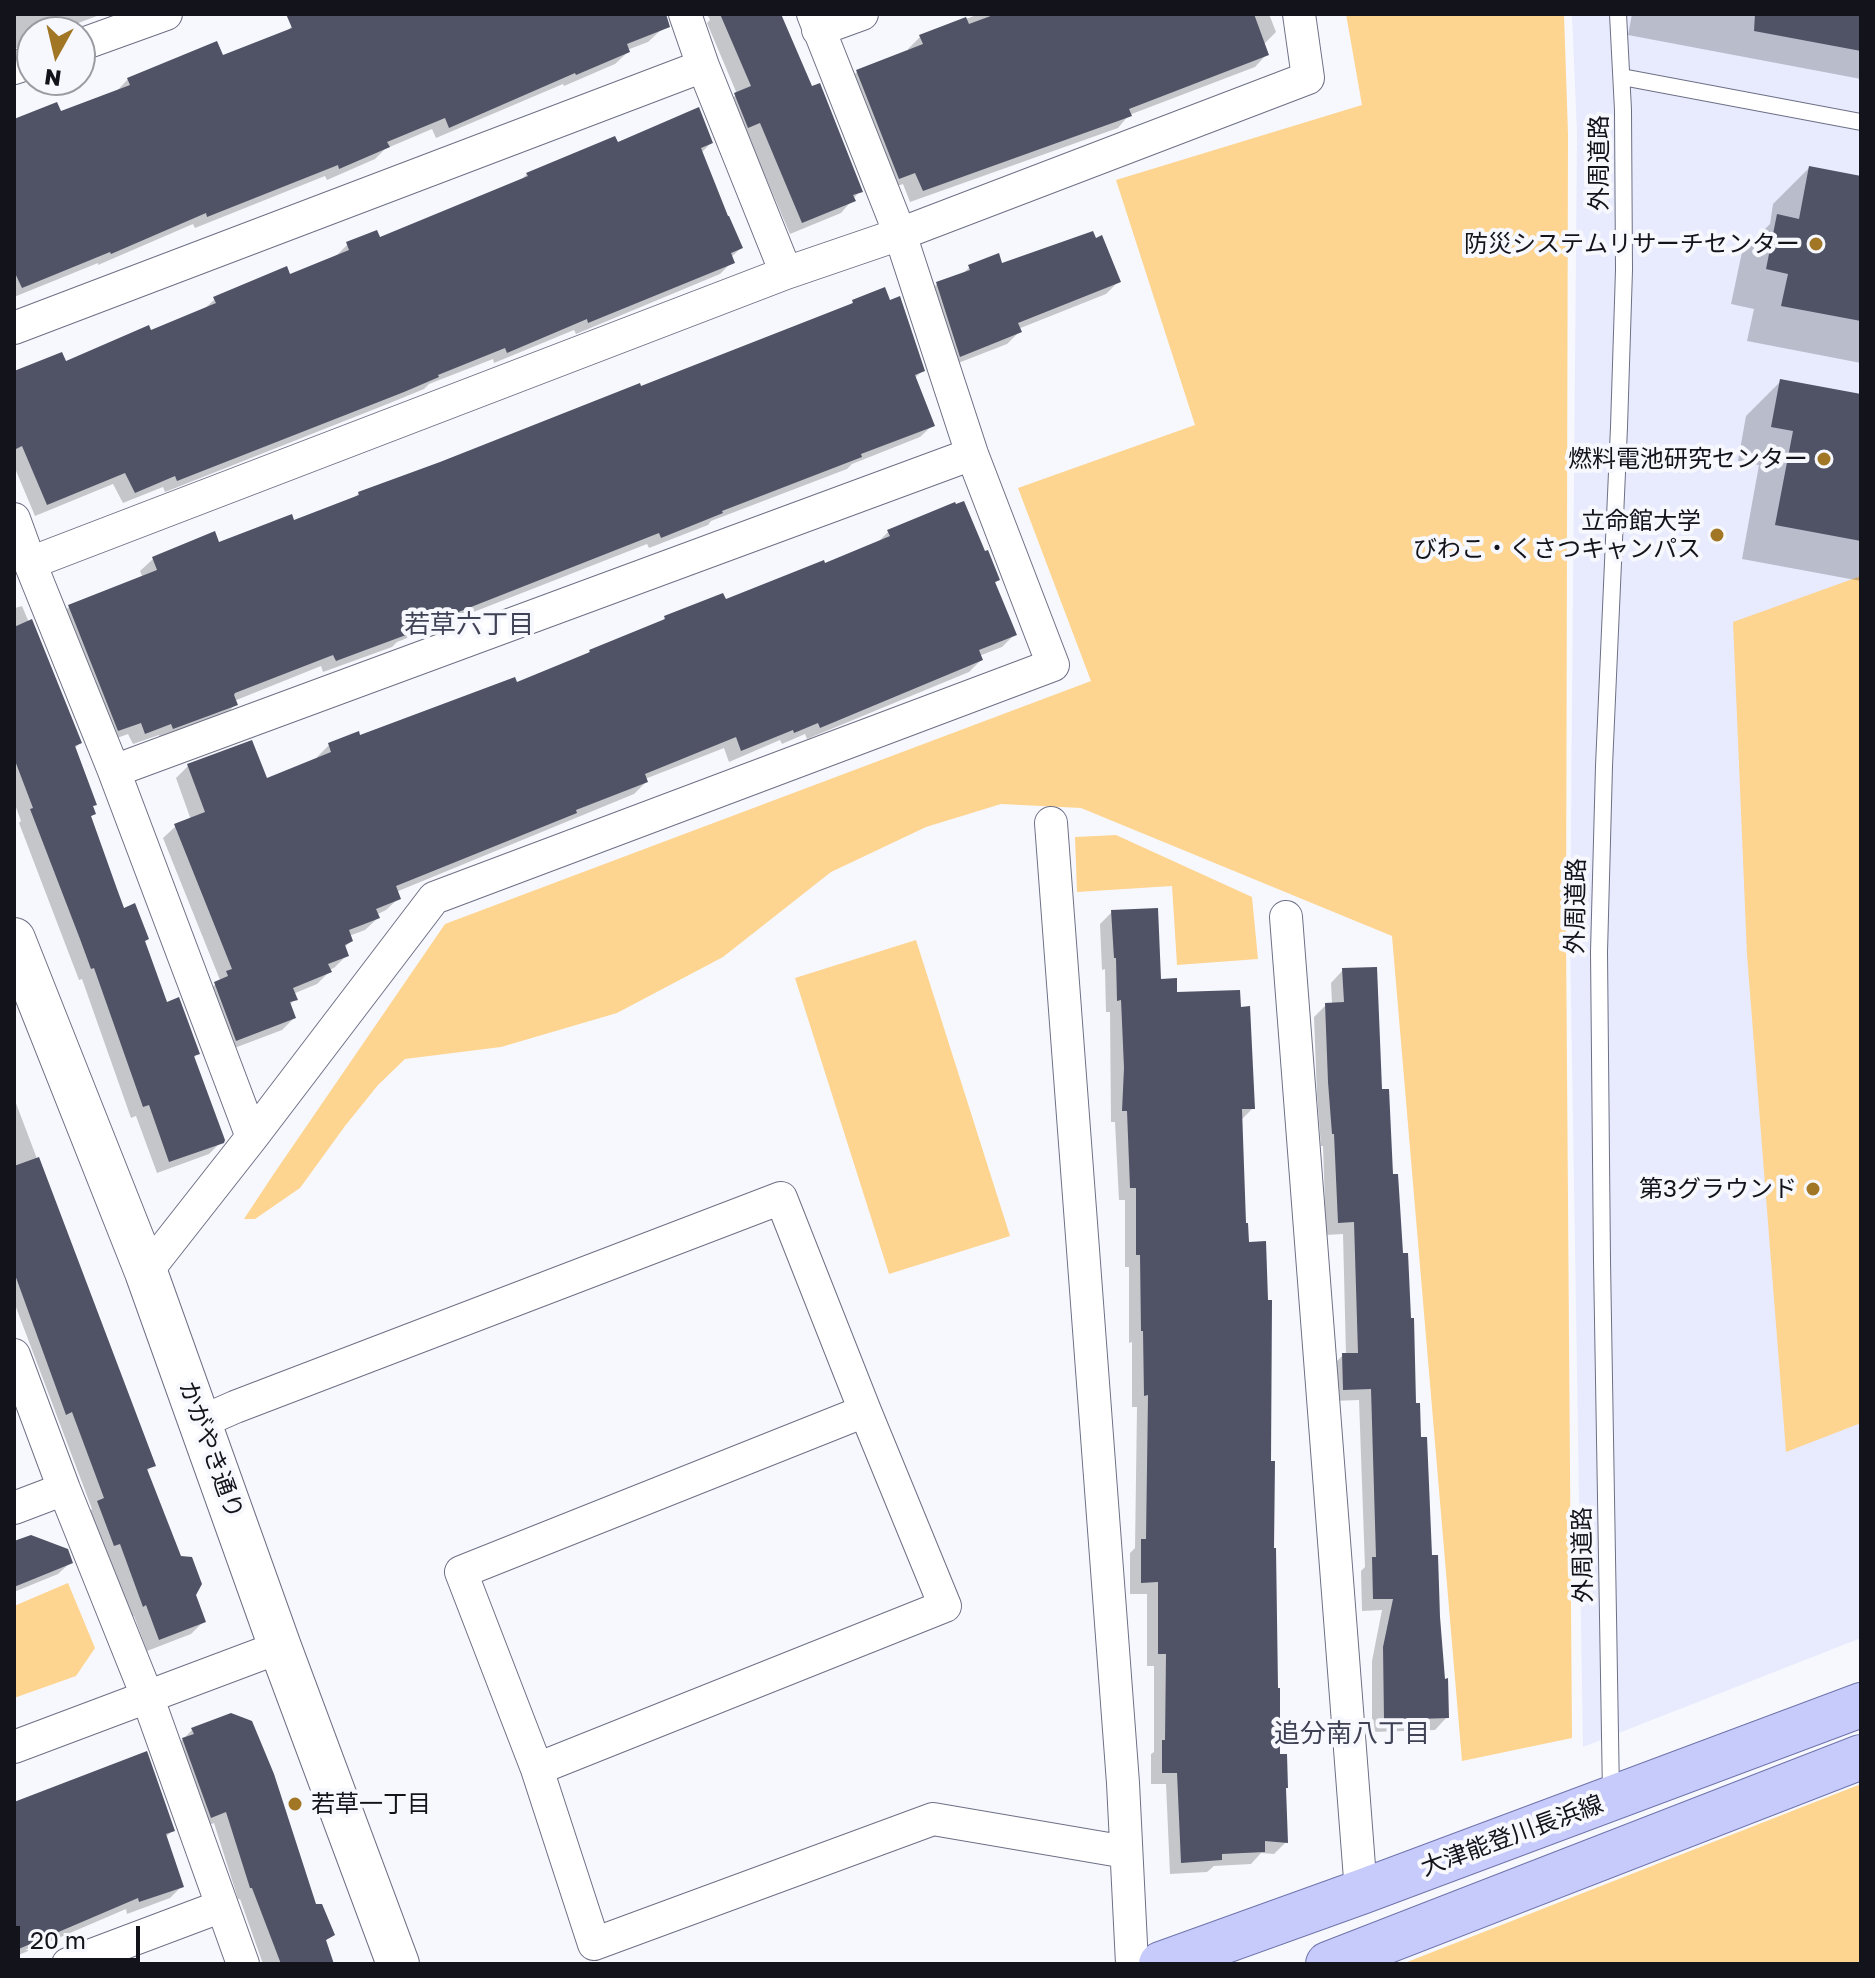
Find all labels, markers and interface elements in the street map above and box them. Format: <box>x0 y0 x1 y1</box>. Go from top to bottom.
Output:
north arrow <box>16 16 96 96</box>
text: N <box>43 64 63 93</box>
street label: 外周道路 <box>1585 115 1613 211</box>
place label: 防災システムリサーチセンター <box>1464 230 1800 258</box>
marker: 防災システムリサーチセンター <box>1807 235 1825 253</box>
place label: 燃料電池研究センター <box>1568 445 1808 473</box>
marker: 燃料電池研究センター <box>1815 450 1833 468</box>
place label: 立命館大学 びわこ・くさつキャンパス <box>1413 507 1701 563</box>
marker: 立命館大学 びわこ・くさつキャンパス <box>1708 526 1726 544</box>
district label: 若草六丁目 <box>404 609 534 641</box>
street label: 外周道路 <box>1561 858 1591 954</box>
place label: 第3グラウンド <box>1639 1175 1797 1203</box>
marker: 第3グラウンド <box>1804 1180 1822 1198</box>
street label: かがやき通り <box>173 1377 249 1523</box>
street label: 外周道路 <box>1568 1507 1598 1603</box>
district label: 追分南八丁目 <box>1274 1718 1430 1750</box>
place label: 若草一丁目 <box>311 1790 431 1818</box>
street label: 大津能登川長浜線 <box>1417 1790 1607 1882</box>
marker: 若草一丁目 <box>286 1795 304 1813</box>
scale bar <box>20 1910 144 1960</box>
text: 20 m <box>30 1925 86 1954</box>

